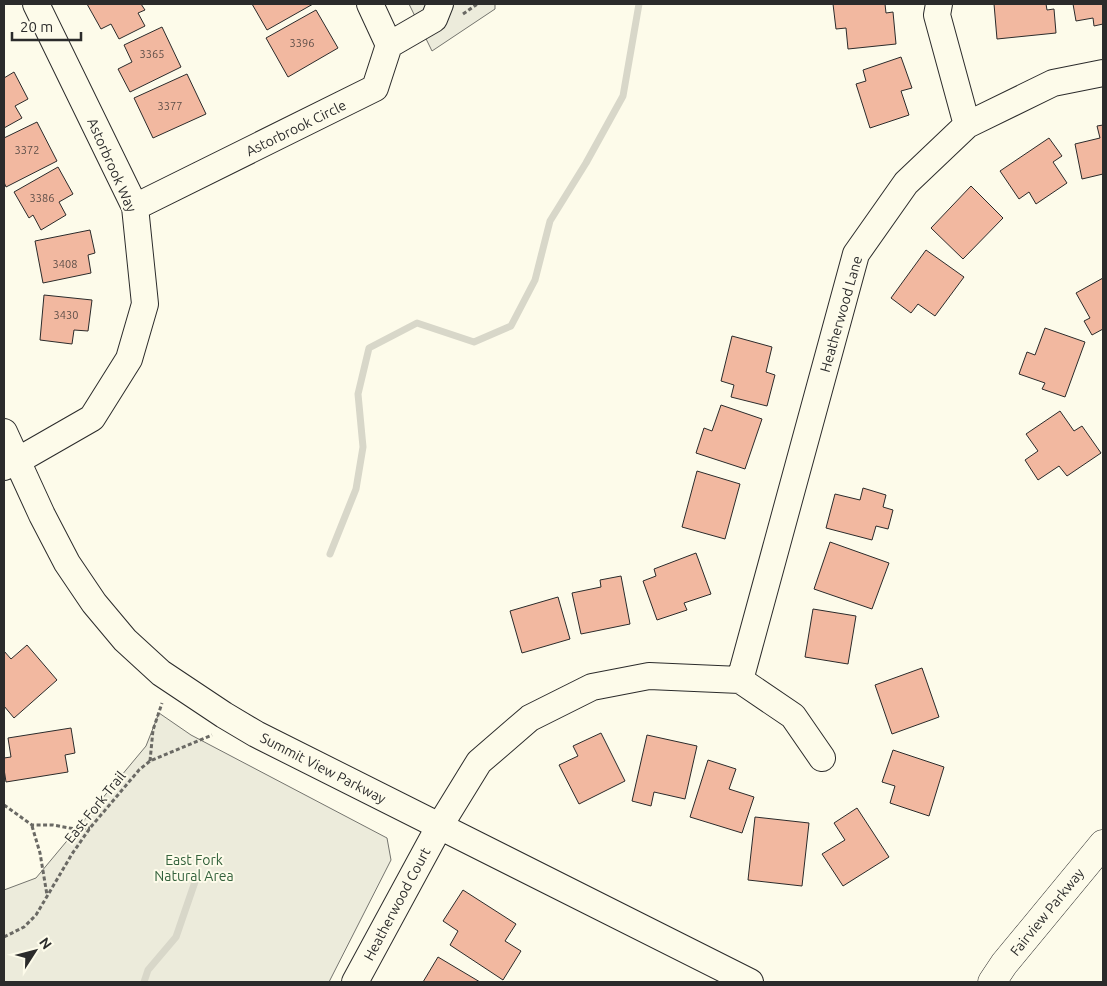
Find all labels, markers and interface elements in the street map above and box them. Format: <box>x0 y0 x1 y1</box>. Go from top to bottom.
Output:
scale bar <box>12 10 81 42</box>
text: 20 m <box>20 18 53 35</box>
house number: 3396 <box>290 37 314 49</box>
house number: 3365 <box>140 48 164 60</box>
street label: Astorbrook Circle <box>243 97 349 159</box>
house number: 3377 <box>158 100 182 112</box>
street label: Astorbrook Way <box>84 116 140 215</box>
house number: 3372 <box>15 144 39 156</box>
house number: 3386 <box>30 192 54 204</box>
street label: Heatherwood Lane <box>817 254 865 374</box>
house number: 3408 <box>53 258 77 270</box>
house number: 3430 <box>54 309 78 321</box>
street label: Summit View Parkway <box>258 729 389 807</box>
street label: East Fork Trail <box>61 768 129 846</box>
street label: Heatherwood Court <box>360 844 434 963</box>
park label: East Fork Natural Area <box>154 852 234 884</box>
street label: Fairview Parkway <box>1007 865 1087 959</box>
north arrow <box>10 926 60 976</box>
text: N <box>36 934 55 952</box>

